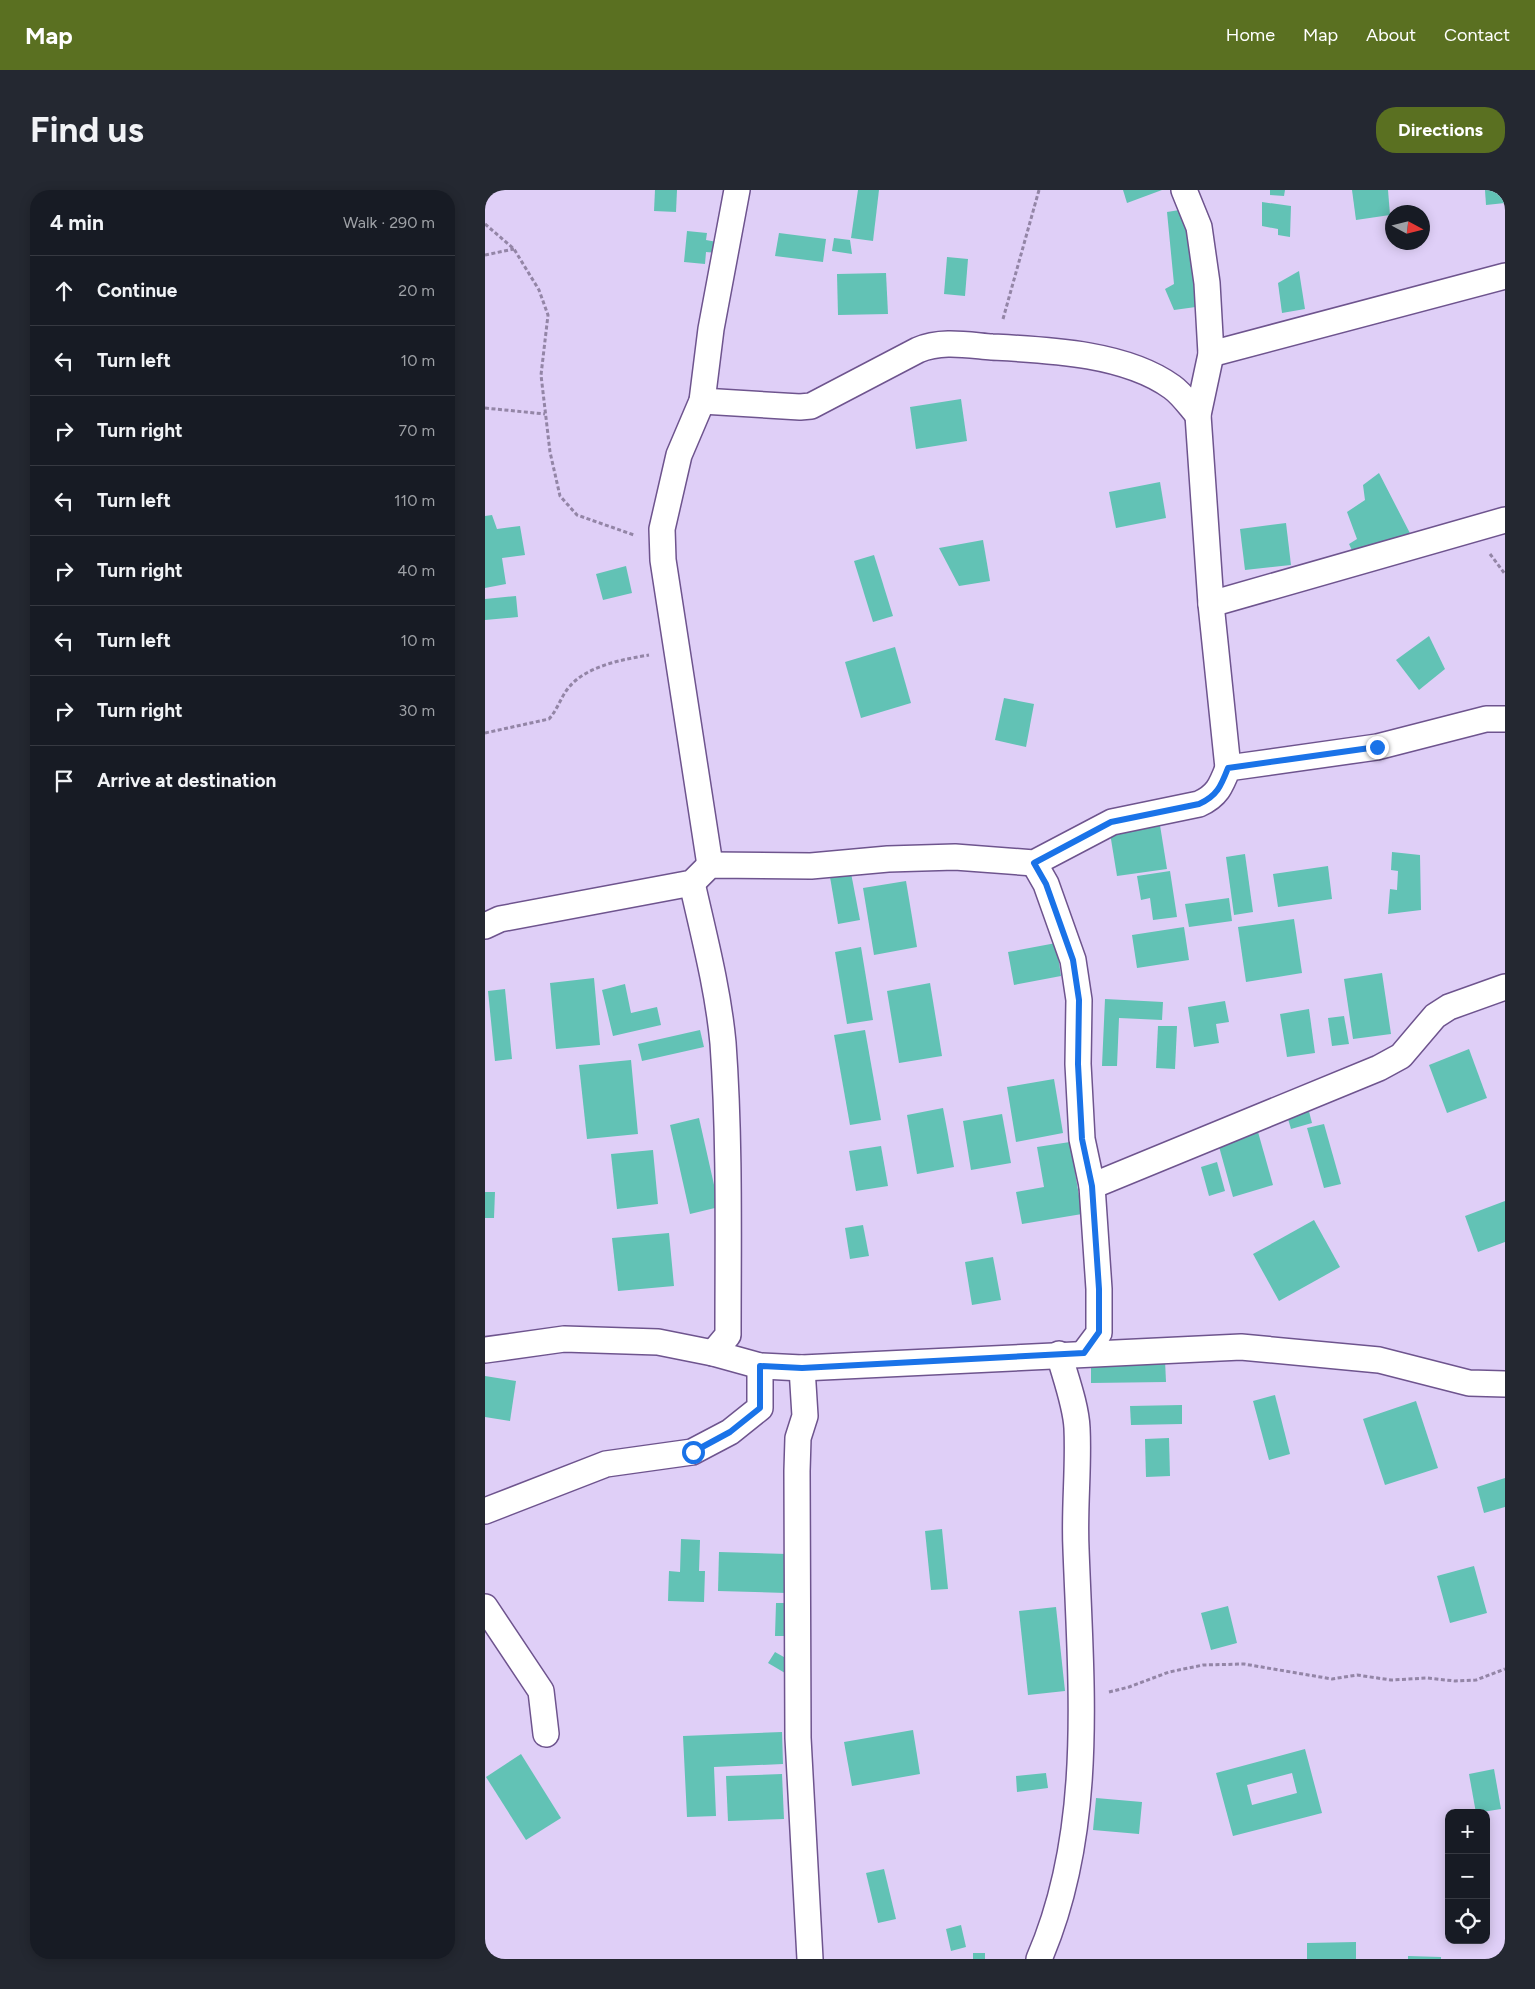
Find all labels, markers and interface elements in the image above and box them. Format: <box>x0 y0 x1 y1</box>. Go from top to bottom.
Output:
text: Map <box>25 21 73 50</box>
text: Home <box>1226 24 1275 46</box>
text: Map <box>1303 24 1338 46</box>
text: About <box>1366 24 1416 46</box>
text: Contact <box>1444 24 1510 46</box>
button: Directions <box>1376 107 1505 153</box>
text: Find us <box>30 109 144 151</box>
north arrow <box>1385 205 1430 250</box>
text: 4 min <box>50 210 104 235</box>
text: Walk · 290 m <box>343 213 435 232</box>
icon: ahead <box>50 277 78 305</box>
text: Continue <box>97 279 177 302</box>
text: 20 m <box>398 281 435 300</box>
icon: left <box>50 347 78 375</box>
text: Turn left <box>97 349 171 372</box>
text: 10 m <box>401 351 435 370</box>
icon: right <box>50 417 78 445</box>
text: Turn right <box>97 419 183 442</box>
text: 70 m <box>399 421 435 440</box>
icon: left <box>50 487 78 515</box>
text: Turn left <box>97 489 171 512</box>
text: 110 m <box>394 491 435 510</box>
icon: right <box>50 557 78 585</box>
text: Turn right <box>97 559 183 582</box>
text: 40 m <box>397 561 435 580</box>
icon: left <box>50 627 78 655</box>
text: Turn left <box>97 629 171 652</box>
text: 10 m <box>401 631 435 650</box>
icon: right <box>50 697 78 725</box>
text: Turn right <box>97 699 183 722</box>
text: 30 m <box>398 701 435 720</box>
route end <box>1366 736 1389 759</box>
icon: arrive <box>50 767 78 795</box>
text: Arrive at destination <box>97 769 276 792</box>
route start <box>682 1441 705 1464</box>
map controls <box>1445 1809 1490 1944</box>
button: + <box>1445 1809 1490 1854</box>
button: − <box>1445 1854 1490 1899</box>
button: locate <box>1445 1899 1490 1944</box>

